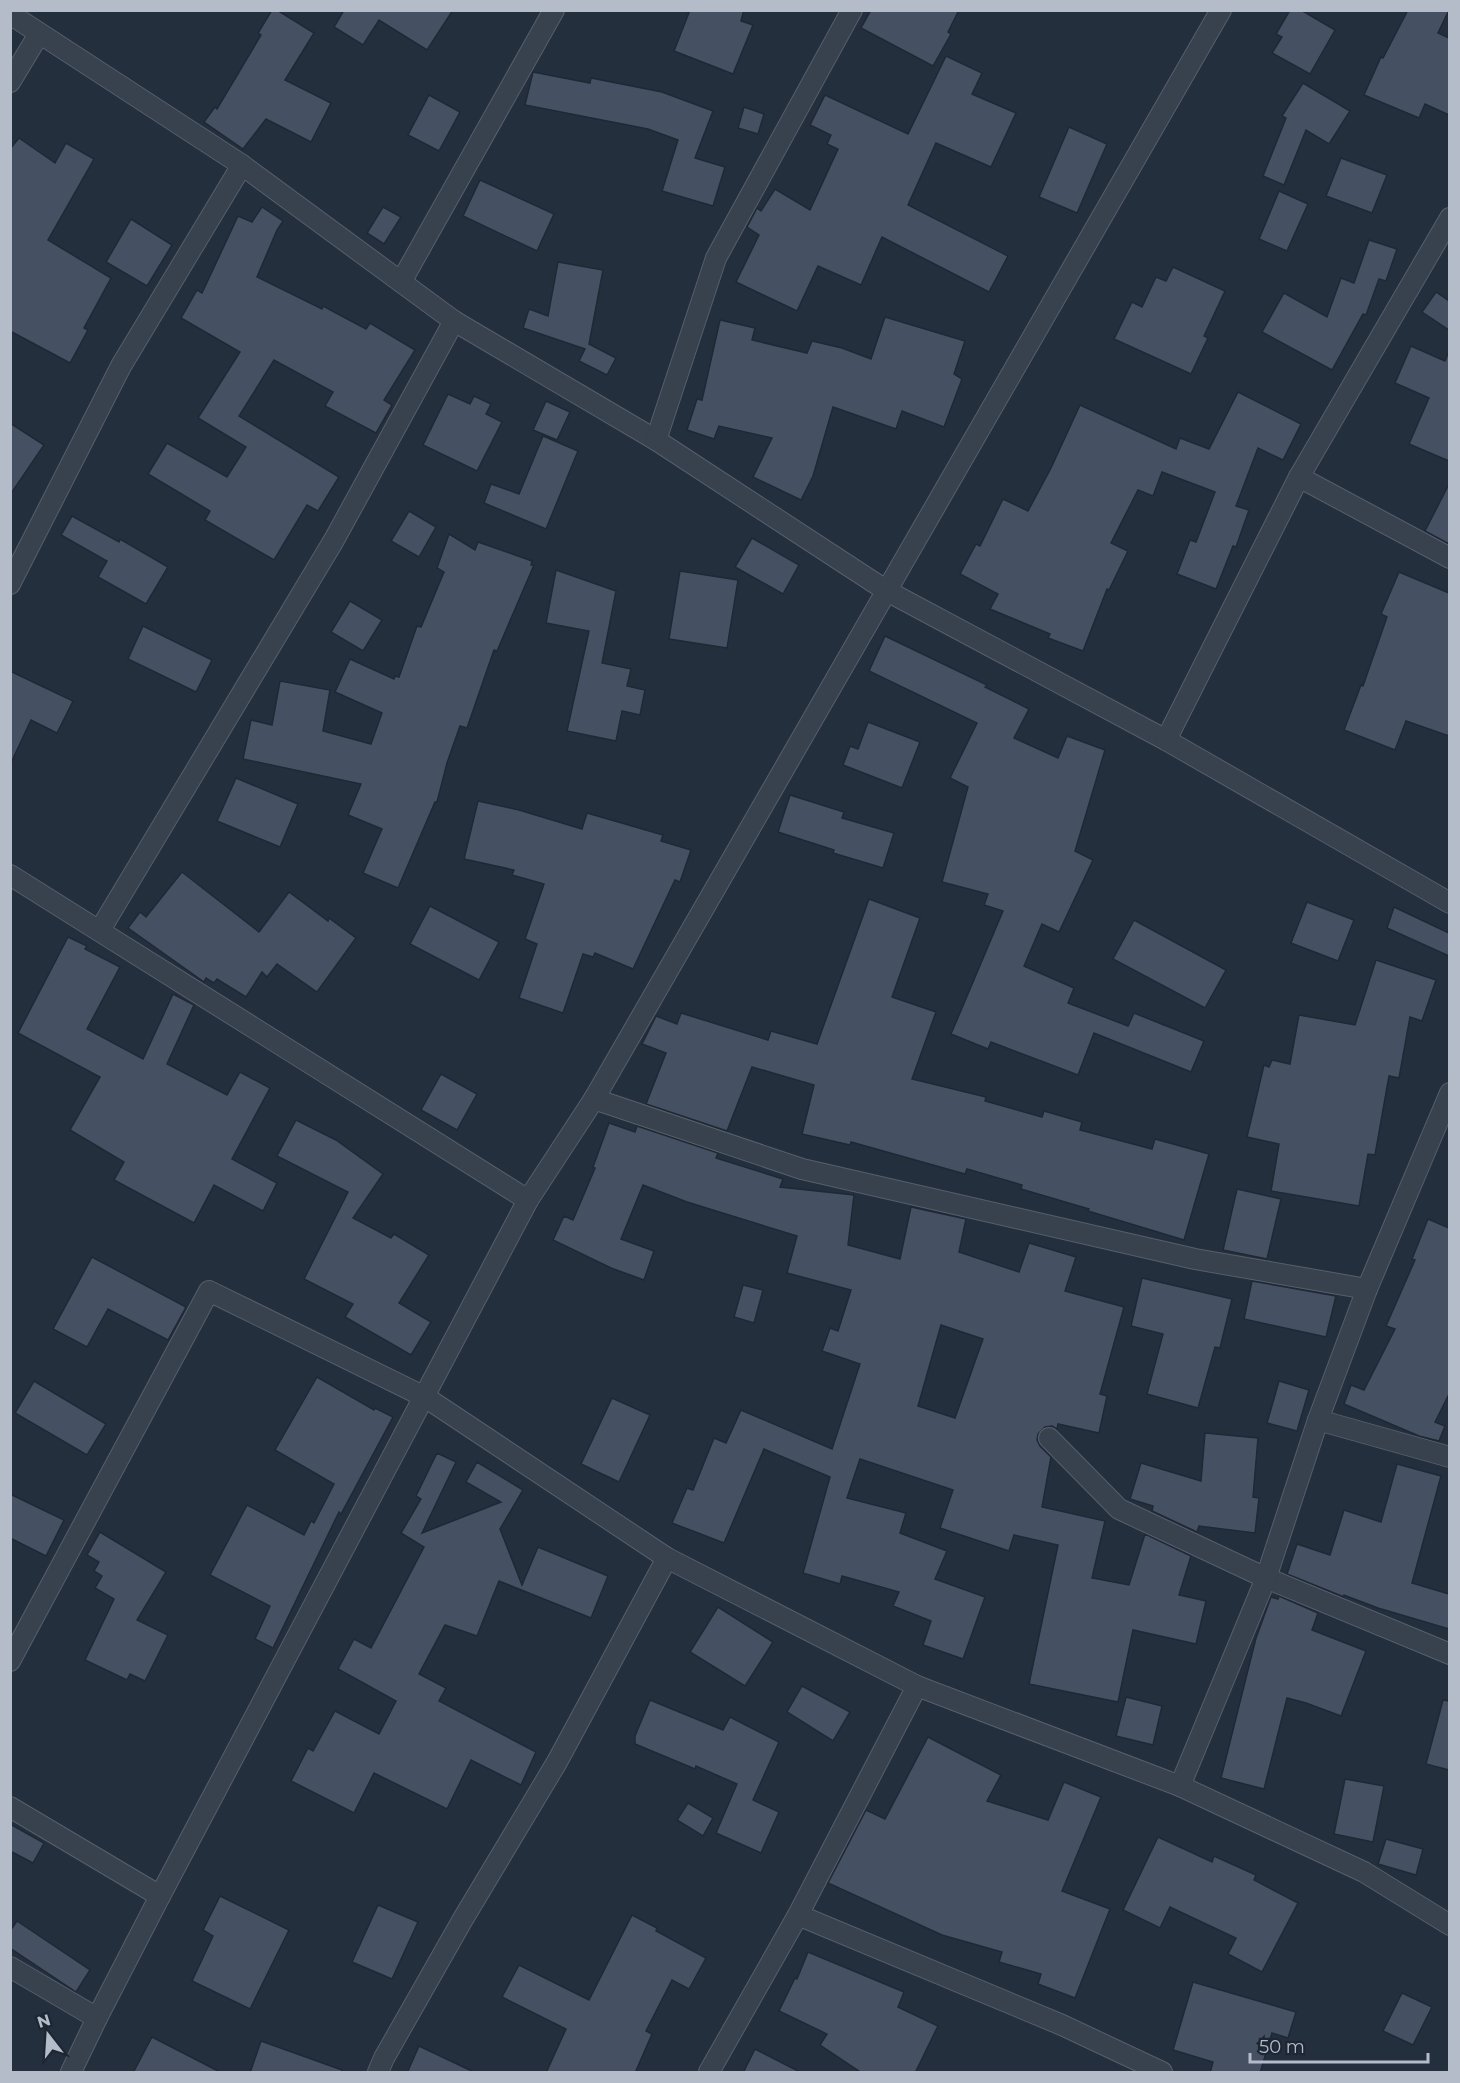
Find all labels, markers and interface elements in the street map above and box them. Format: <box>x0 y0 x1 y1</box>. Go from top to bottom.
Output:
north arrow <box>18 2005 78 2065</box>
text: N <box>35 2010 53 2032</box>
scale bar <box>1250 2026 1428 2064</box>
text: 50 m <box>1259 2036 1305 2058</box>

